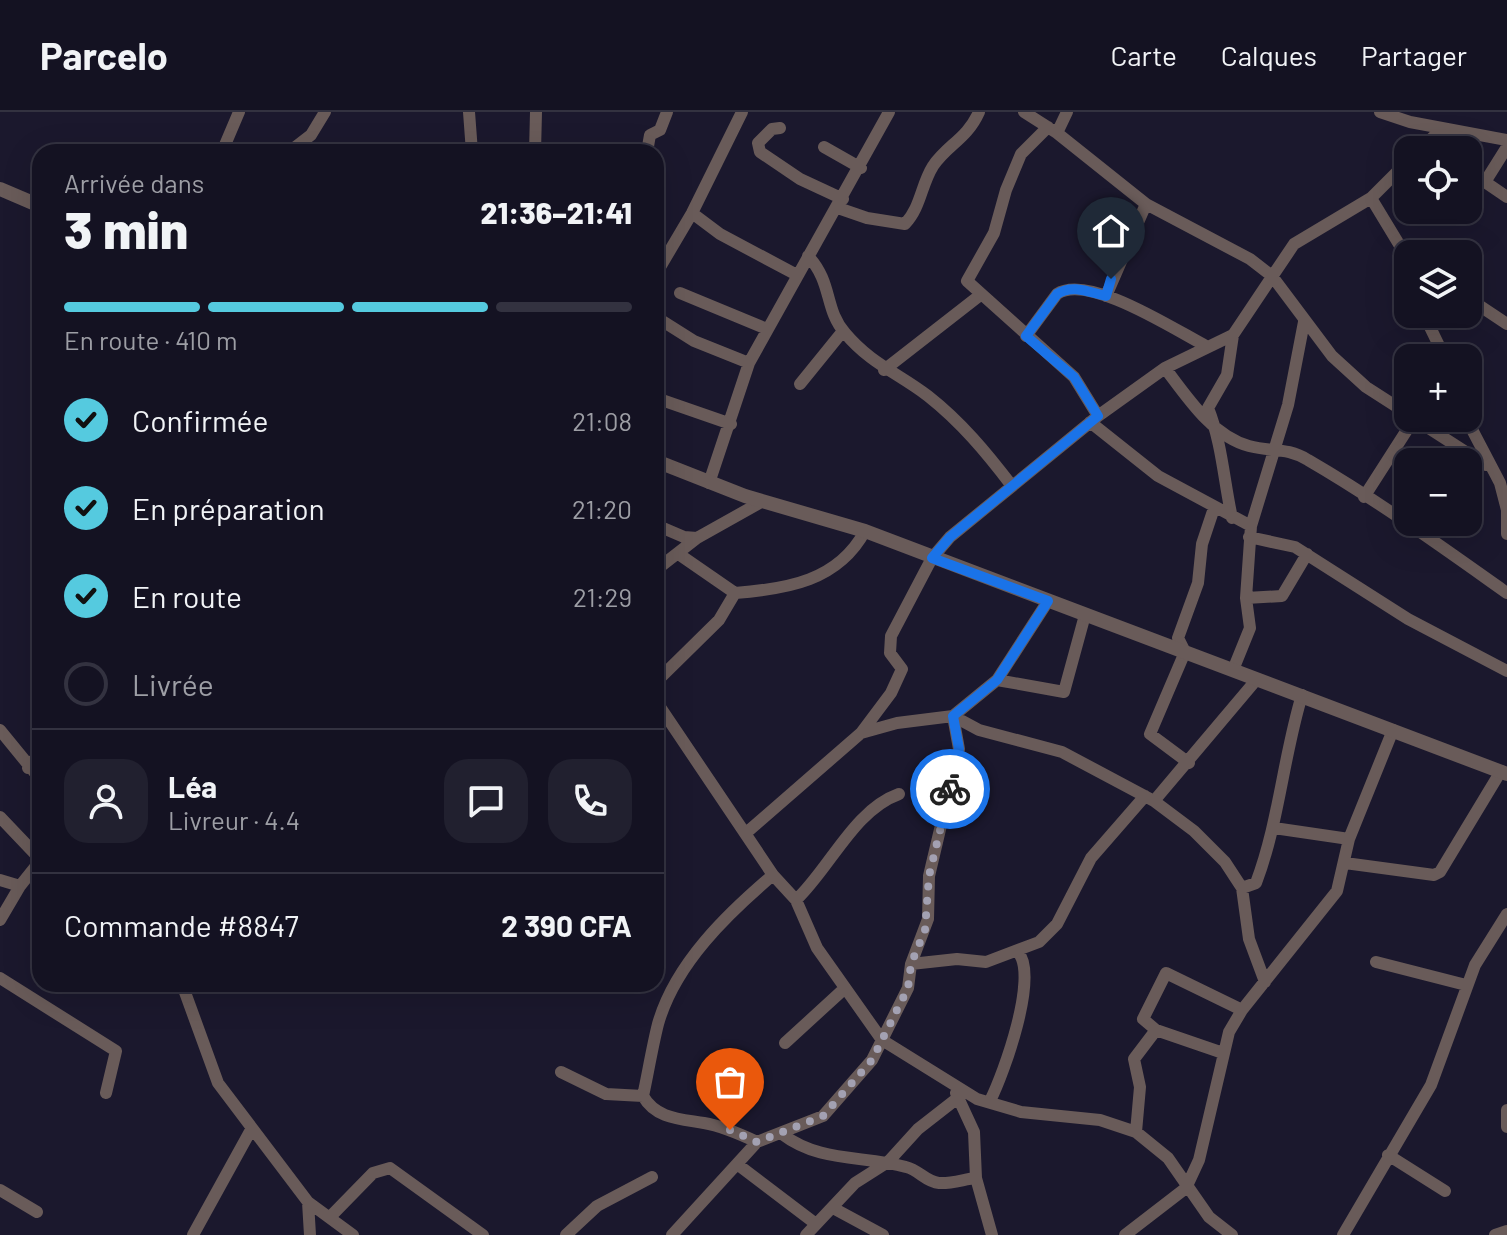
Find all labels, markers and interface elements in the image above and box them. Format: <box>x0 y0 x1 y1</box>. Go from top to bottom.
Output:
text: Parcelo <box>40 32 168 78</box>
text: Carte <box>1110 38 1177 72</box>
text: Calques <box>1221 38 1317 72</box>
text: Partager <box>1361 38 1467 72</box>
map controls <box>1394 136 1482 536</box>
button: locate <box>1394 136 1482 224</box>
text: Arrivée dans <box>64 167 204 198</box>
text: 21:36–21:41 <box>481 194 632 230</box>
text: 3 min <box>64 197 188 259</box>
pin <box>1077 197 1145 279</box>
icon: home <box>1089 209 1133 253</box>
button: layers <box>1394 240 1482 328</box>
text: En route · 410 m <box>64 324 238 355</box>
button: + <box>1394 344 1482 432</box>
icon: check <box>64 398 108 442</box>
text: Confirmée <box>132 402 269 438</box>
text: 21:08 <box>572 405 632 436</box>
button: − <box>1394 448 1482 536</box>
icon: check <box>64 486 108 530</box>
text: En préparation <box>132 490 325 526</box>
text: 21:20 <box>572 493 632 524</box>
icon: check <box>64 574 108 618</box>
text: En route <box>132 578 242 614</box>
text: 21:29 <box>573 581 632 612</box>
text: Livrée <box>132 666 214 702</box>
courier <box>910 749 990 829</box>
button: person <box>64 759 148 843</box>
button: chat <box>444 759 528 843</box>
button: phone <box>548 759 632 843</box>
icon: bike <box>928 767 972 811</box>
text: Léa <box>168 768 217 804</box>
text: Livreur · 4.4 <box>168 804 300 835</box>
text: Commande #8847 <box>64 907 299 943</box>
text: 2 390 CFA <box>501 907 632 943</box>
pin <box>696 1048 764 1130</box>
icon: bag <box>708 1060 752 1104</box>

